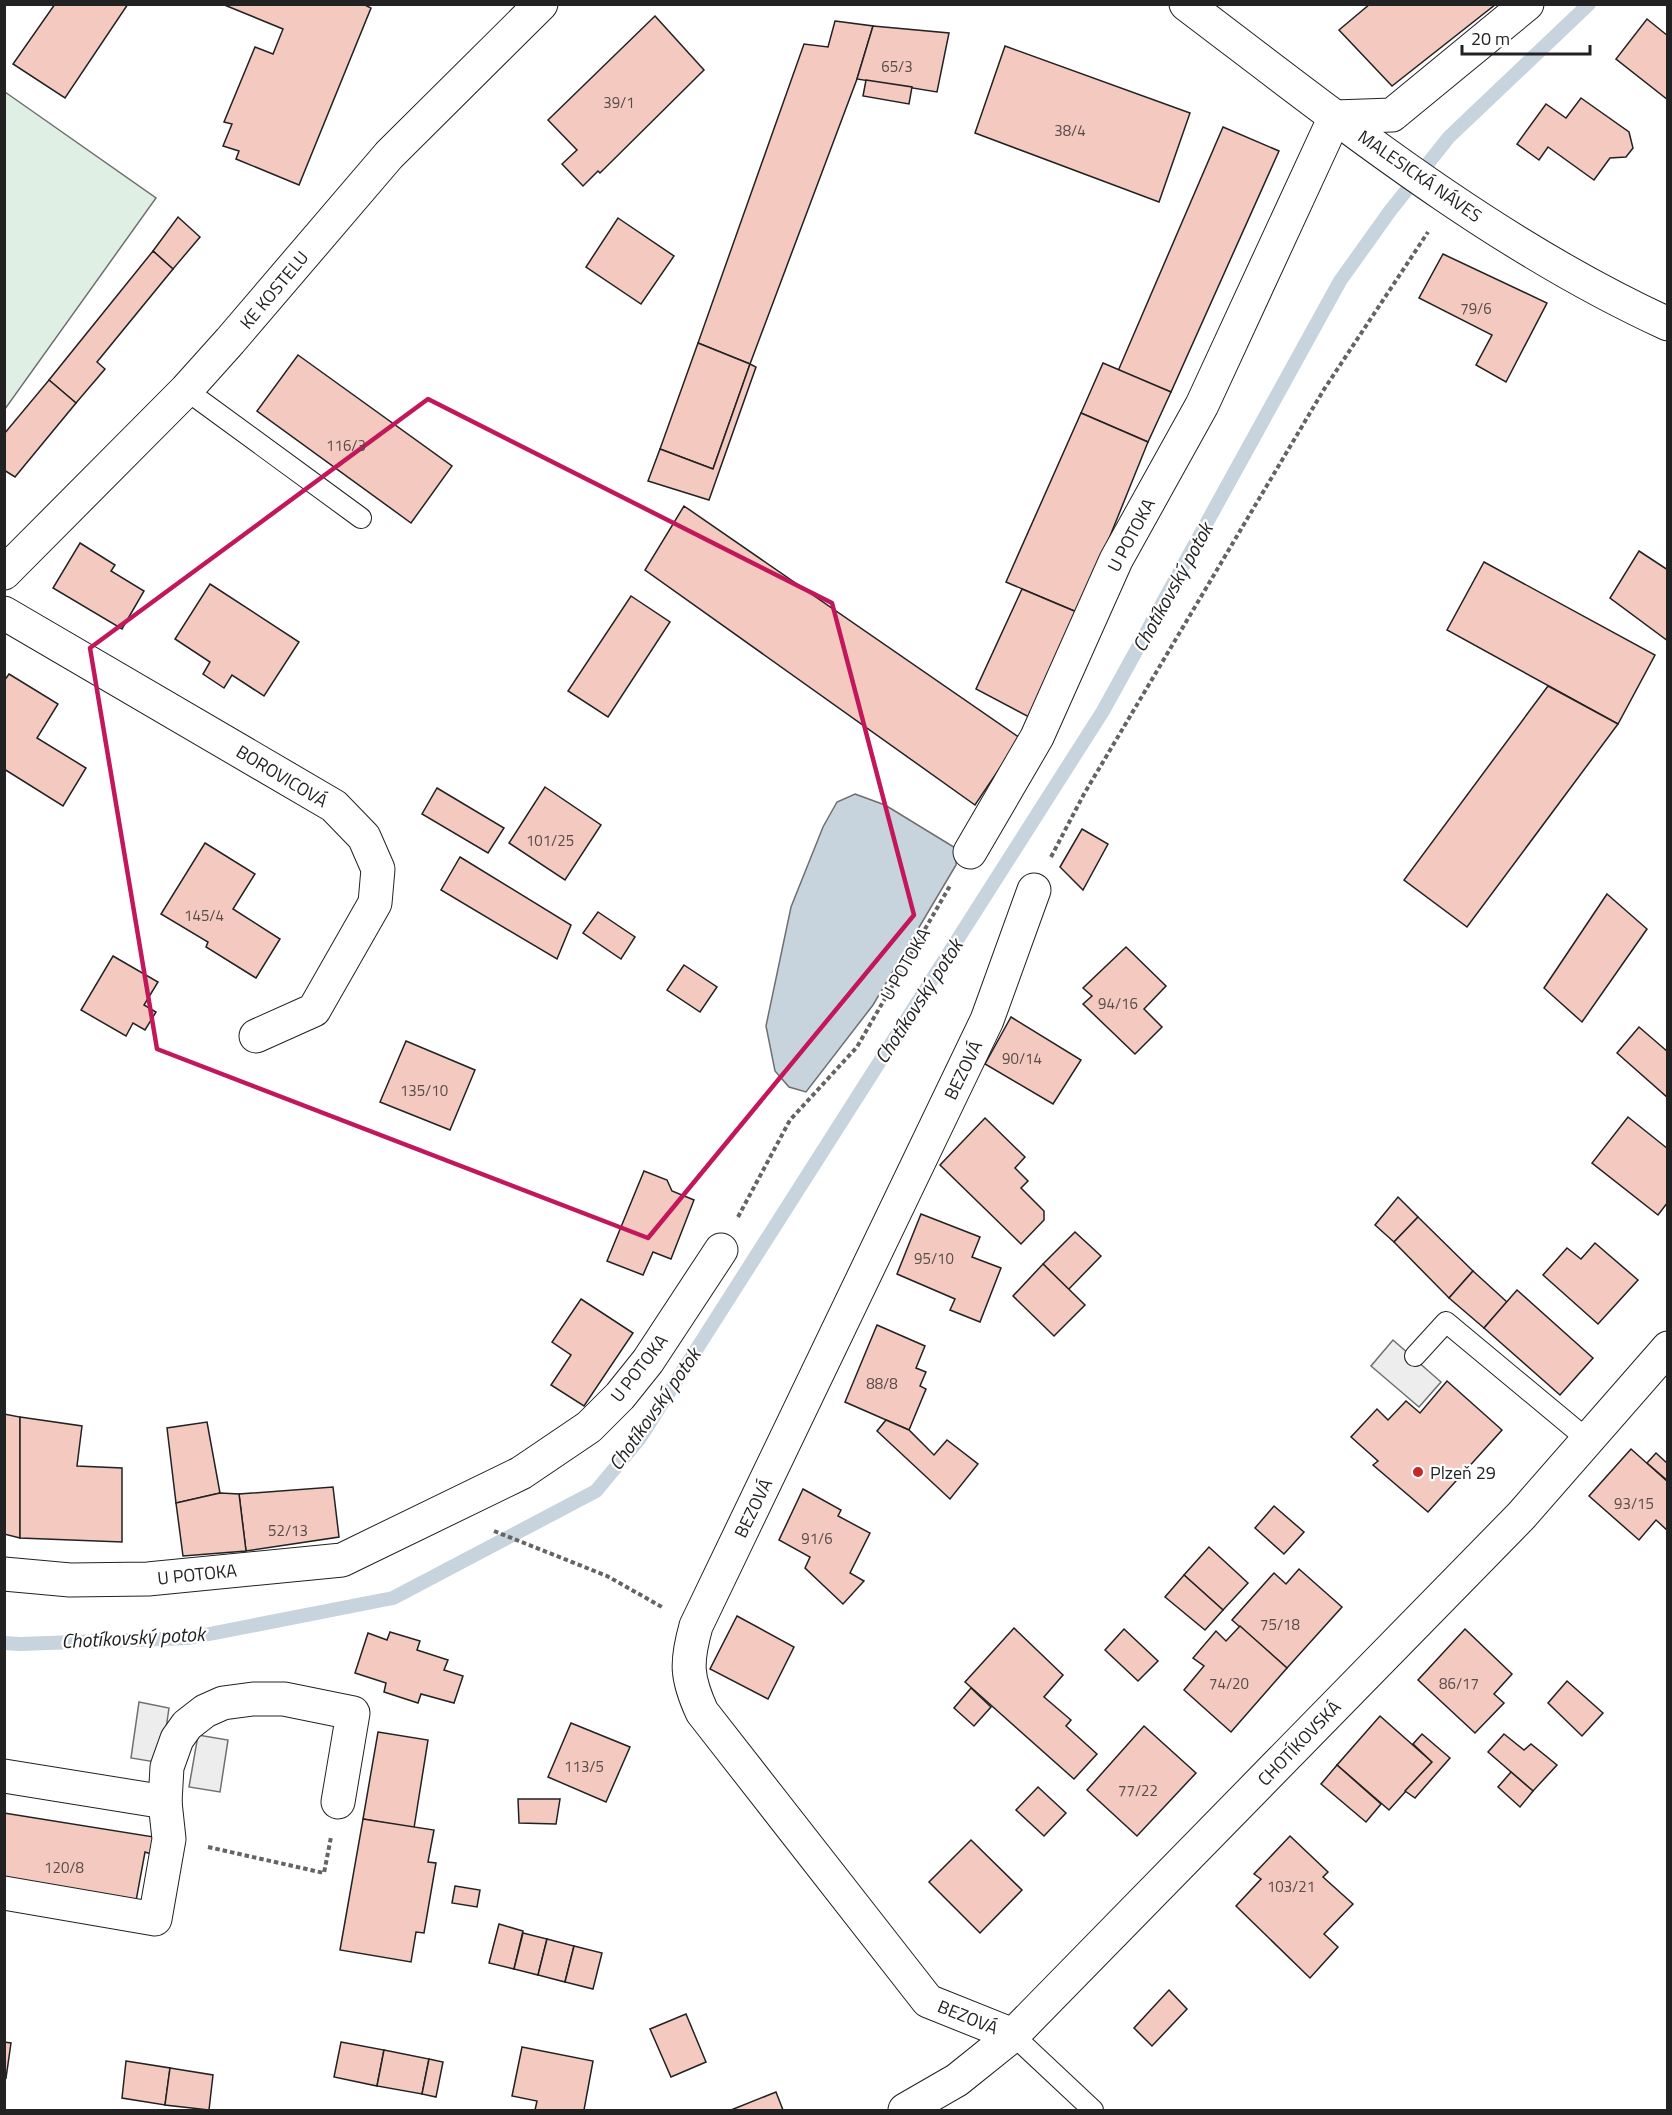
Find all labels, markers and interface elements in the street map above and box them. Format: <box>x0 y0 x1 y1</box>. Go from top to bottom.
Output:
scale bar <box>1462 18 1590 56</box>
text: 20 m <box>1471 25 1510 52</box>
house number: 65/3 <box>881 55 913 78</box>
house number: 39/1 <box>603 91 635 114</box>
house number: 38/4 <box>1054 119 1086 142</box>
street label: MALESICKÁ NÁVES <box>1353 123 1487 229</box>
street label: KE KOSTELU <box>233 245 315 335</box>
house number: 79/6 <box>1460 297 1492 320</box>
house number: 116/3 <box>326 434 366 457</box>
street label: U POTOKA <box>1100 493 1162 577</box>
water label: Chotíkovský potok <box>1124 515 1221 657</box>
street label: BOROVICOVÁ <box>231 738 333 814</box>
house number: 101/25 <box>526 829 574 852</box>
house number: 145/4 <box>184 904 224 927</box>
street label: U POTOKA <box>873 923 937 1005</box>
water label: Chotíkovský potok <box>866 931 971 1070</box>
house number: 94/16 <box>1098 992 1138 1015</box>
street label: BEZOVÁ <box>937 1036 989 1104</box>
house number: 90/14 <box>1002 1047 1042 1070</box>
house number: 135/10 <box>400 1079 448 1102</box>
house number: 95/10 <box>914 1247 954 1270</box>
street label: U POTOKA <box>604 1328 674 1408</box>
water label: Chotíkovský potok <box>600 1340 709 1477</box>
house number: 88/8 <box>866 1372 898 1395</box>
place label: Plzeň 29 <box>1430 1459 1496 1486</box>
marker: Plzeň 29 <box>1411 1465 1425 1479</box>
street label: BEZOVÁ <box>727 1474 779 1542</box>
house number: 93/15 <box>1614 1492 1654 1515</box>
house number: 52/13 <box>268 1519 308 1542</box>
house number: 91/6 <box>801 1527 833 1550</box>
street label: U POTOKA <box>156 1556 238 1592</box>
house number: 75/18 <box>1260 1613 1300 1636</box>
water label: Chotíkovský potok <box>60 1618 208 1656</box>
house number: 74/20 <box>1209 1672 1249 1695</box>
house number: 86/17 <box>1439 1672 1479 1695</box>
street label: CHOTÍKOVSKÁ <box>1251 1694 1347 1792</box>
house number: 113/5 <box>564 1755 604 1778</box>
house number: 77/22 <box>1118 1779 1158 1802</box>
house number: 120/8 <box>44 1856 84 1879</box>
house number: 103/21 <box>1267 1875 1315 1898</box>
street label: BEZOVÁ <box>934 1993 1002 2041</box>

